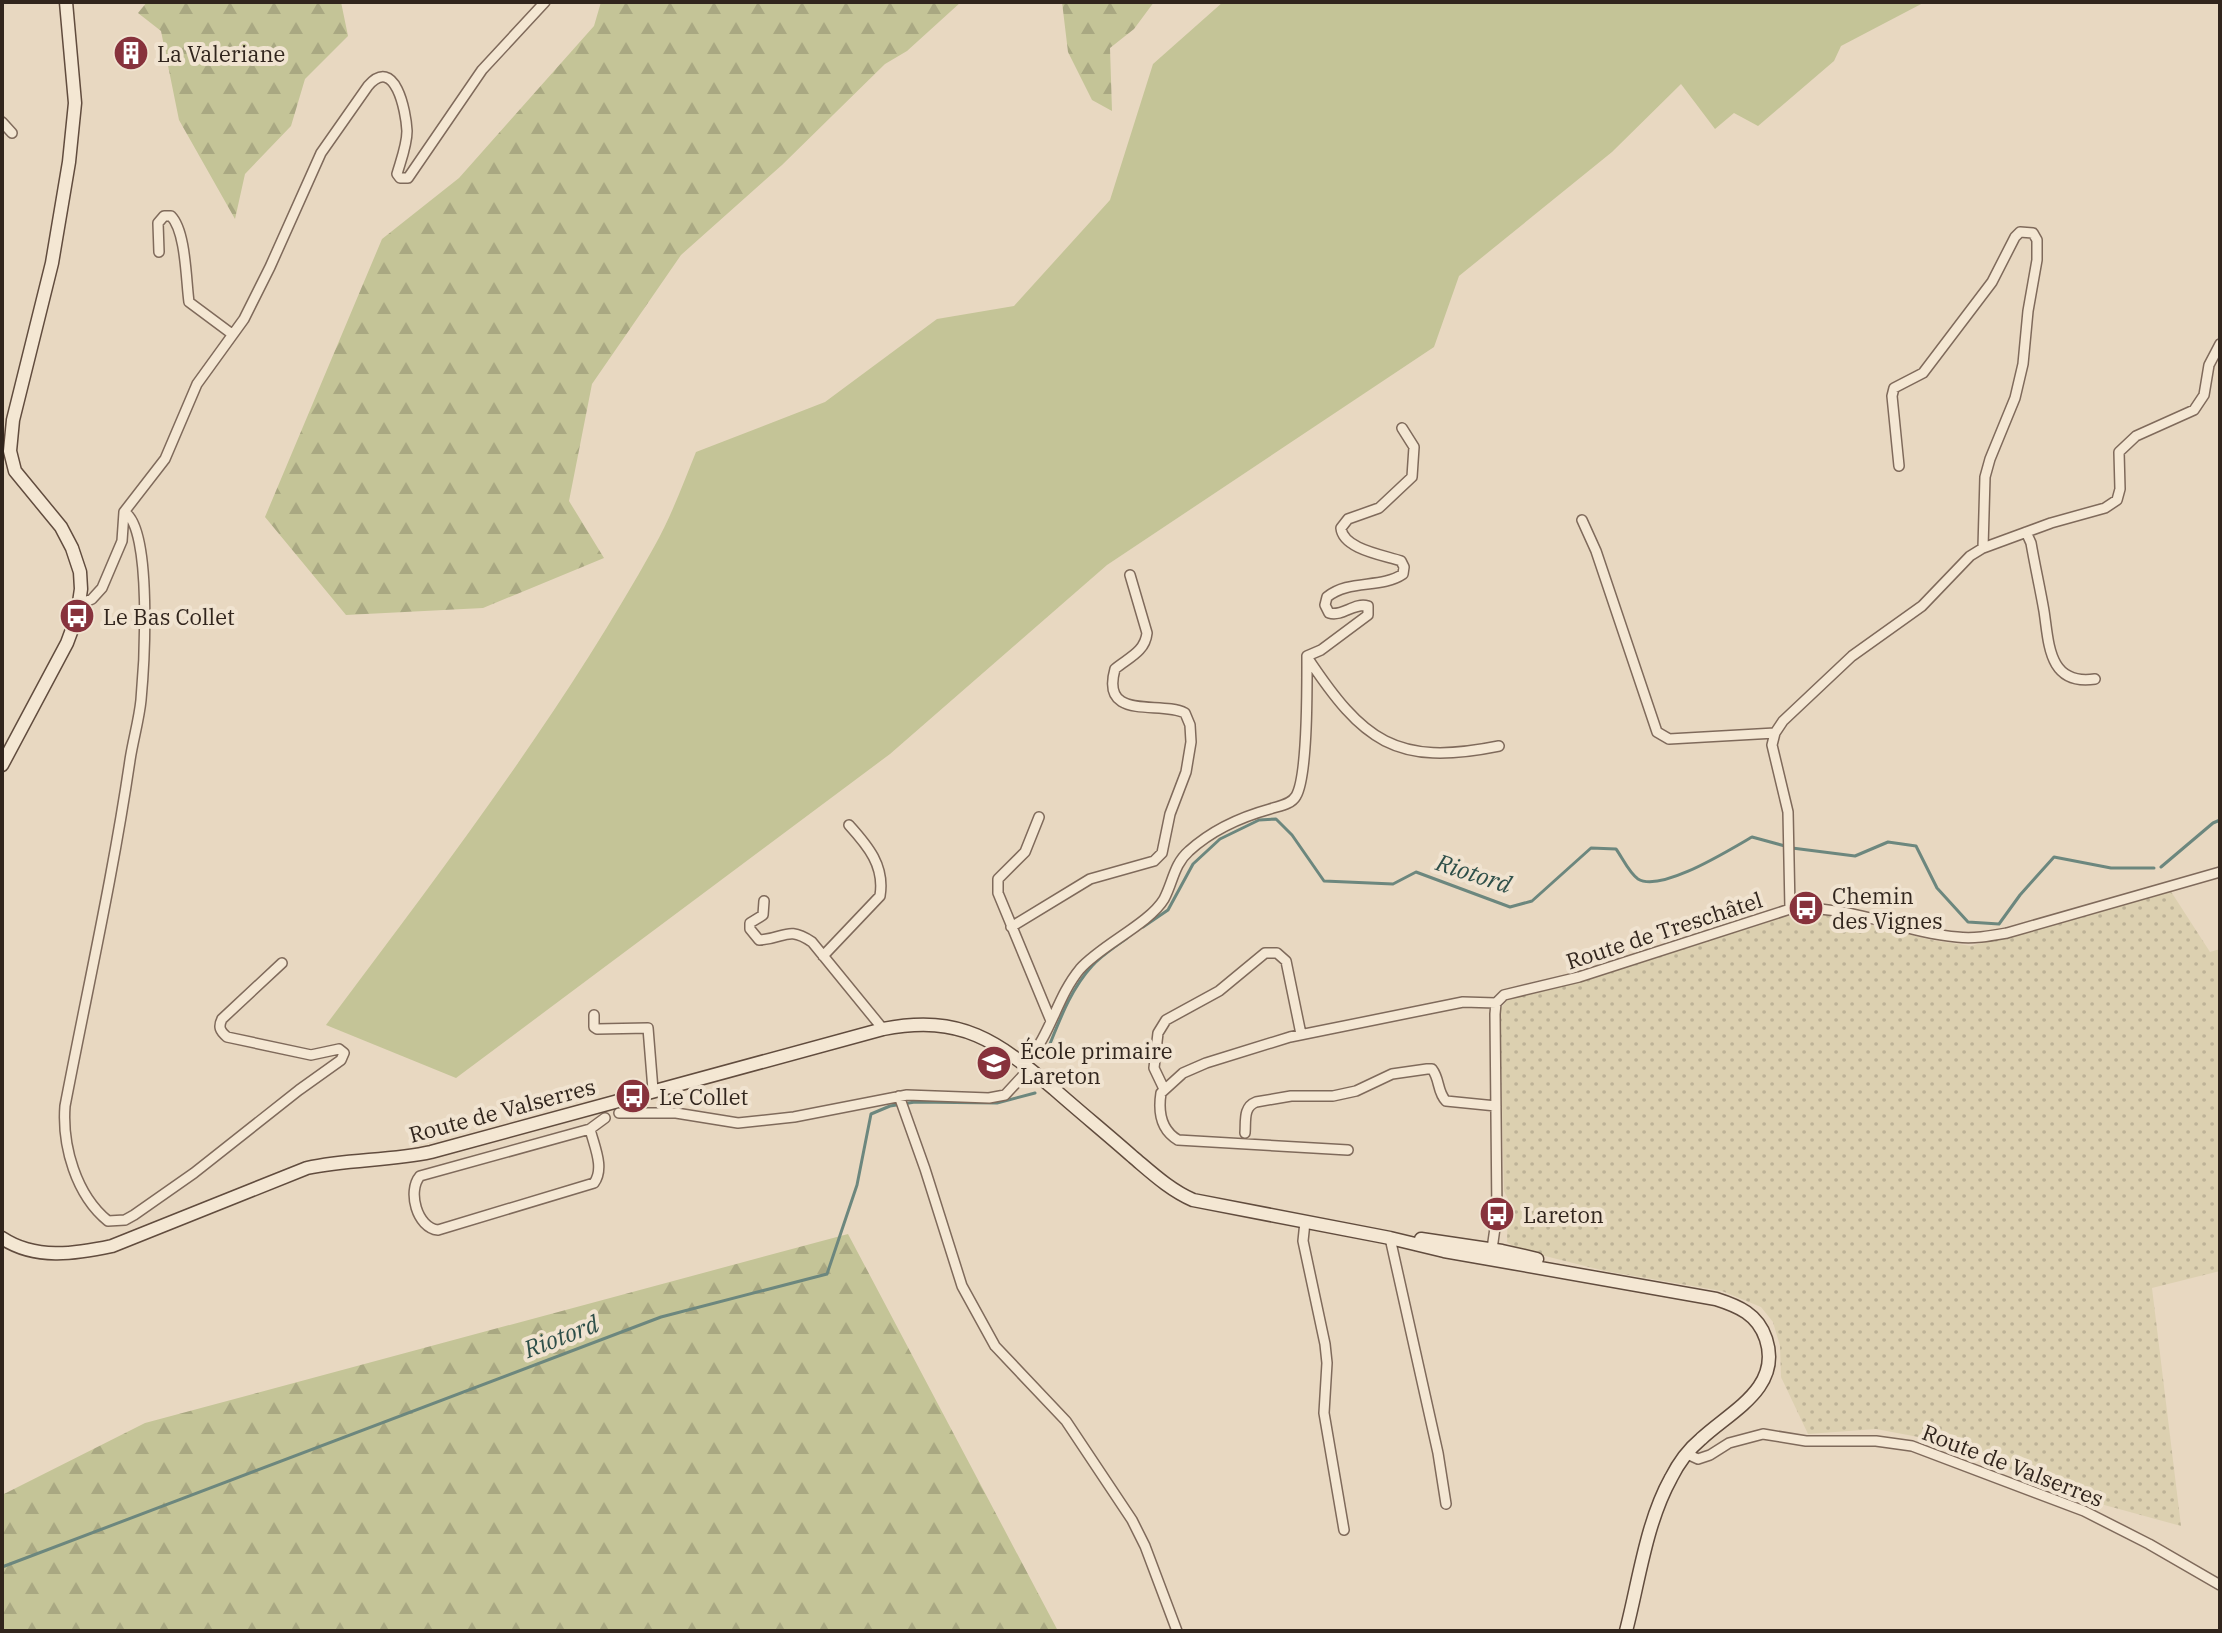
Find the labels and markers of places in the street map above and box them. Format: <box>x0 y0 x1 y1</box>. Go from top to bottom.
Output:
building icon: La Valeriane <box>112 34 150 72</box>
place label: La Valeriane <box>157 39 285 68</box>
bus stop icon: Le Bas Collet <box>58 597 96 635</box>
place label: Le Bas Collet <box>103 602 235 631</box>
place label: Chemin des Vignes <box>1832 881 1943 935</box>
bus stop icon: Chemin des Vignes <box>1787 889 1825 927</box>
place label: École primaire Lareton <box>1020 1036 1173 1090</box>
school or university icon: École primaire Lareton <box>975 1044 1013 1082</box>
bus stop icon: Le Collet <box>614 1077 652 1115</box>
place label: Le Collet <box>659 1082 748 1111</box>
bus stop icon: Lareton <box>1478 1195 1516 1233</box>
place label: Lareton <box>1523 1200 1604 1229</box>

